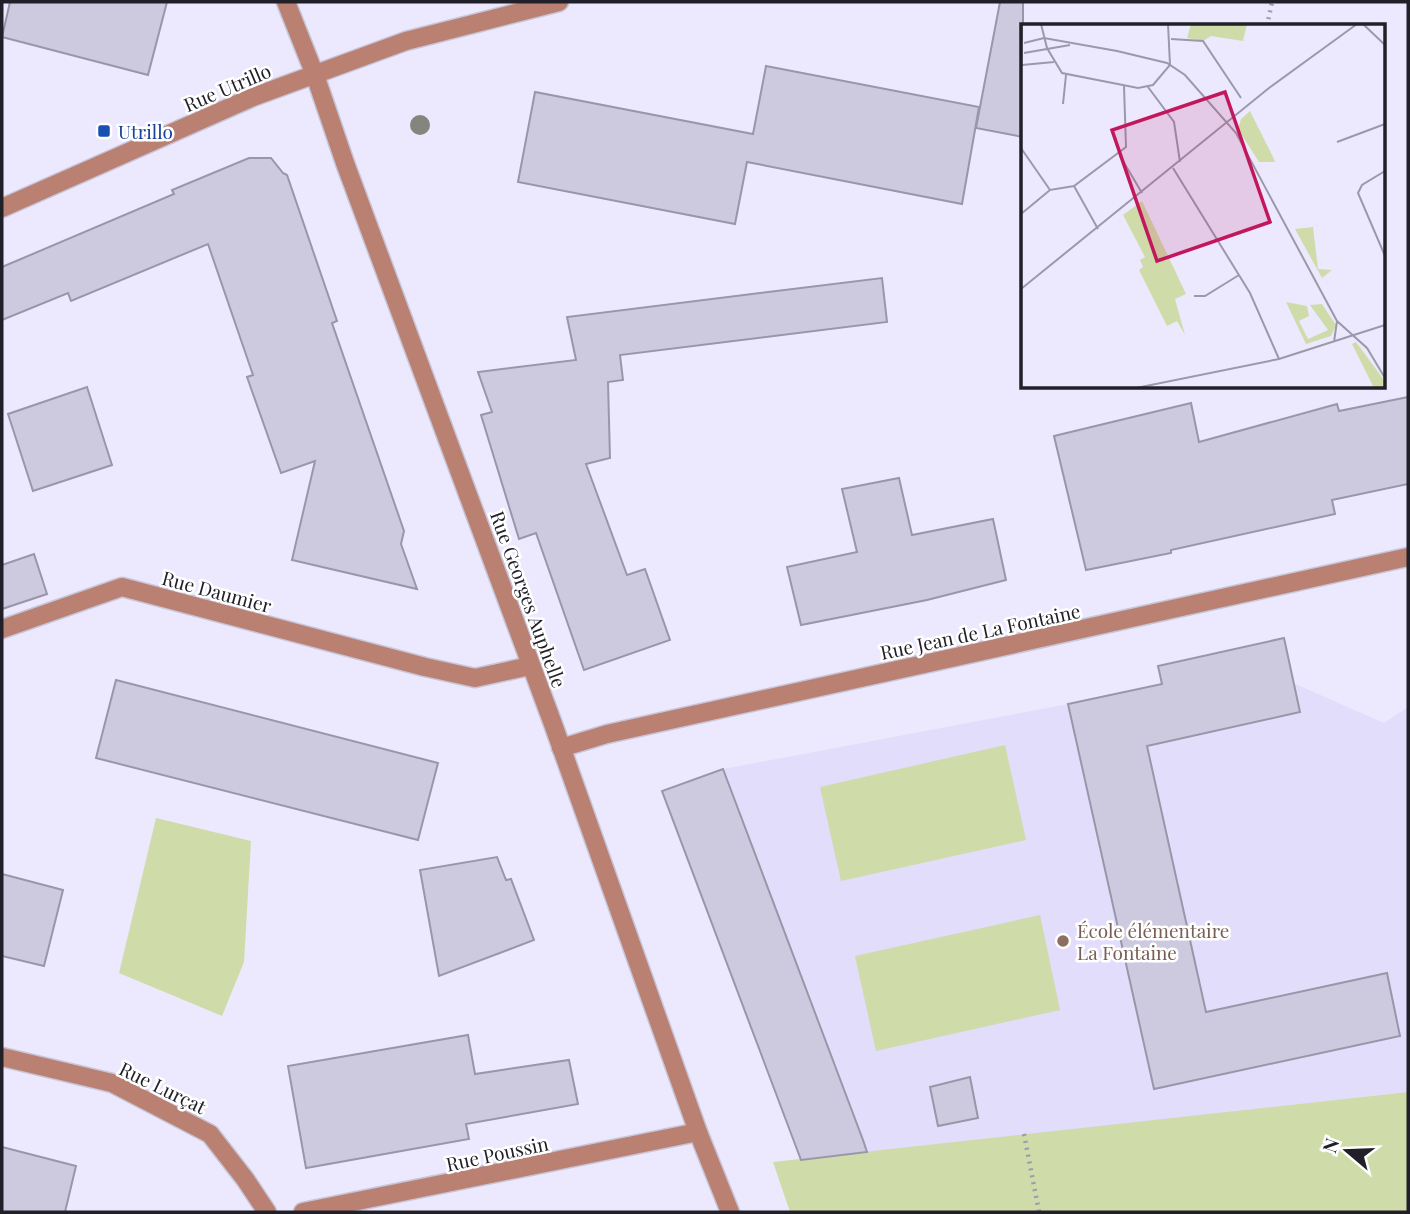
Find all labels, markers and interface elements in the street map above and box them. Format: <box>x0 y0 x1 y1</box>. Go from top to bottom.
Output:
inset map <box>1021 24 1386 388</box>
street label: Rue Utrillo <box>179 57 275 117</box>
place label: Utrillo <box>118 118 173 144</box>
marker: Utrillo <box>96 123 112 139</box>
street label: Rue Georges Auphelle <box>485 507 573 691</box>
street label: Rue Daumier <box>159 564 275 618</box>
street label: Rue Jean de La Fontaine <box>878 597 1082 665</box>
place label: École élémentaire La Fontaine <box>1077 917 1229 965</box>
marker: École élémentaire La Fontaine <box>1055 933 1071 949</box>
street label: Rue Lurçat <box>115 1055 211 1119</box>
north arrow <box>1312 1116 1382 1186</box>
street label: Rue Poussin <box>443 1129 551 1177</box>
text: N <box>1315 1134 1345 1156</box>

